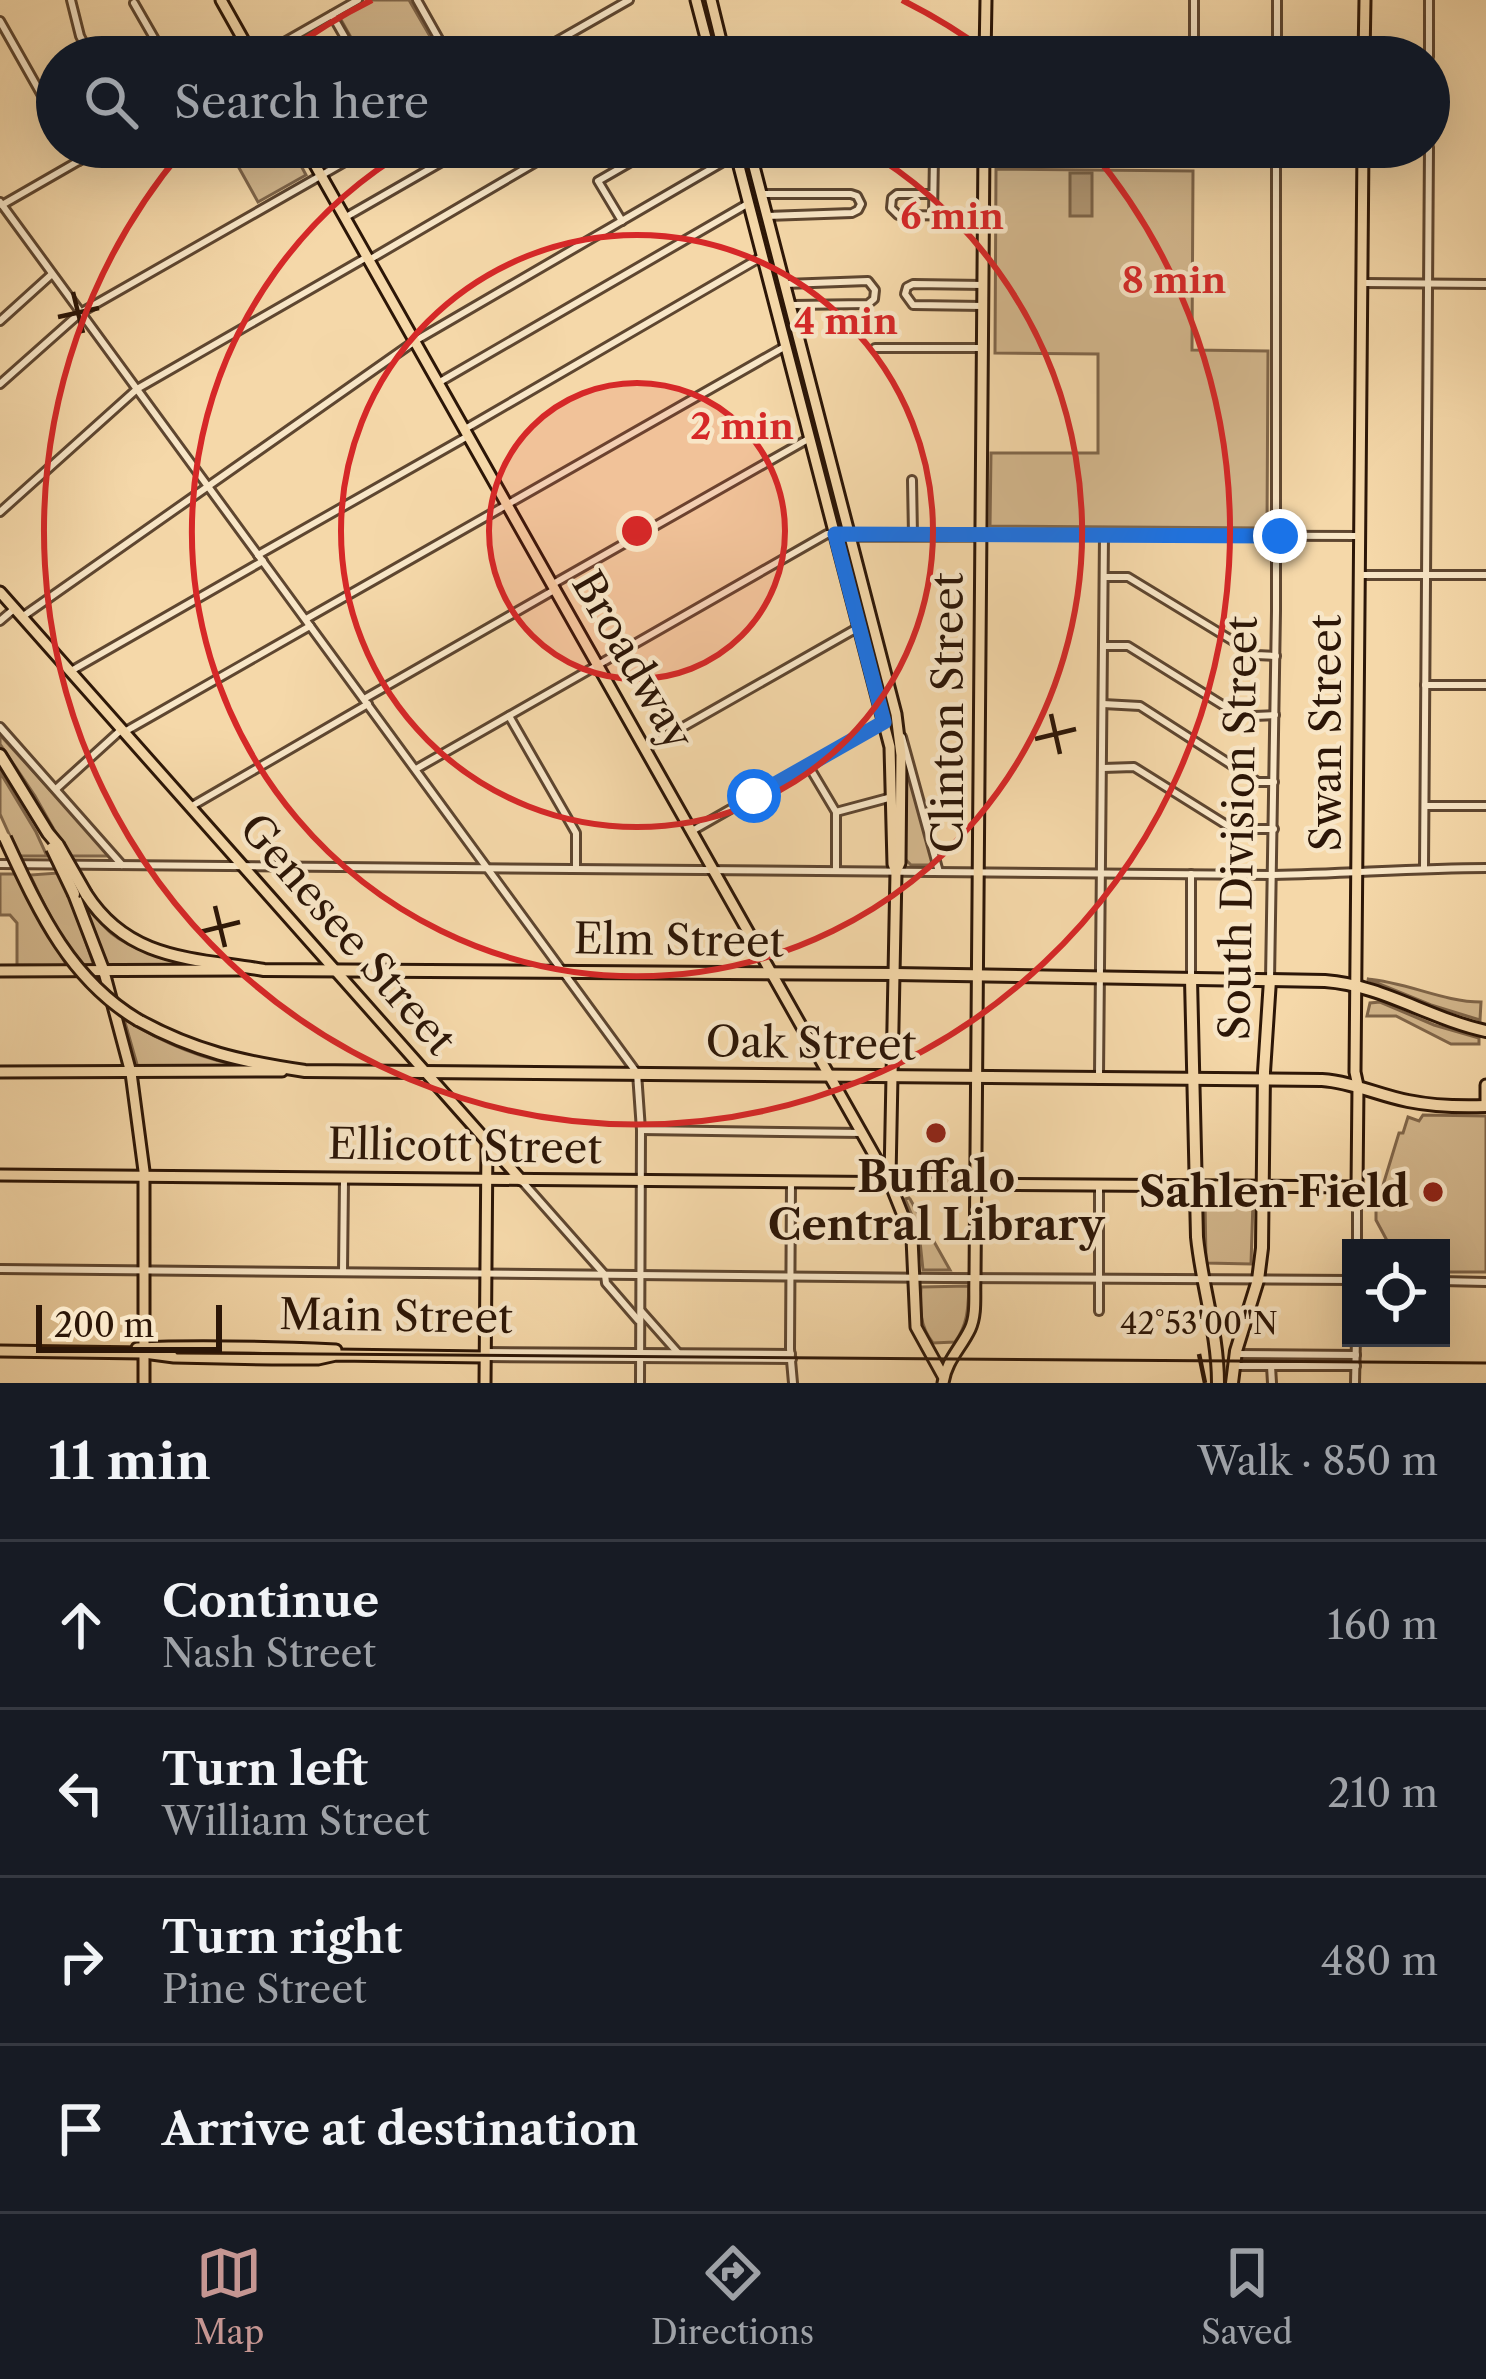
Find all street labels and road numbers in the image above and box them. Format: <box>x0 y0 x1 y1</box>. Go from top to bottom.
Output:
street label: Broadway <box>561 562 705 759</box>
street label: Clinton Street <box>922 572 974 854</box>
street label: Swan Street <box>1300 614 1352 852</box>
street label: South Division Street <box>1208 615 1268 1041</box>
street label: Genesee Street <box>229 803 467 1065</box>
street label: Elm Street <box>573 912 785 968</box>
street label: Oak Street <box>705 1015 917 1071</box>
street label: Ellicott Street <box>327 1118 603 1174</box>
street label: Main Street <box>279 1288 513 1344</box>

